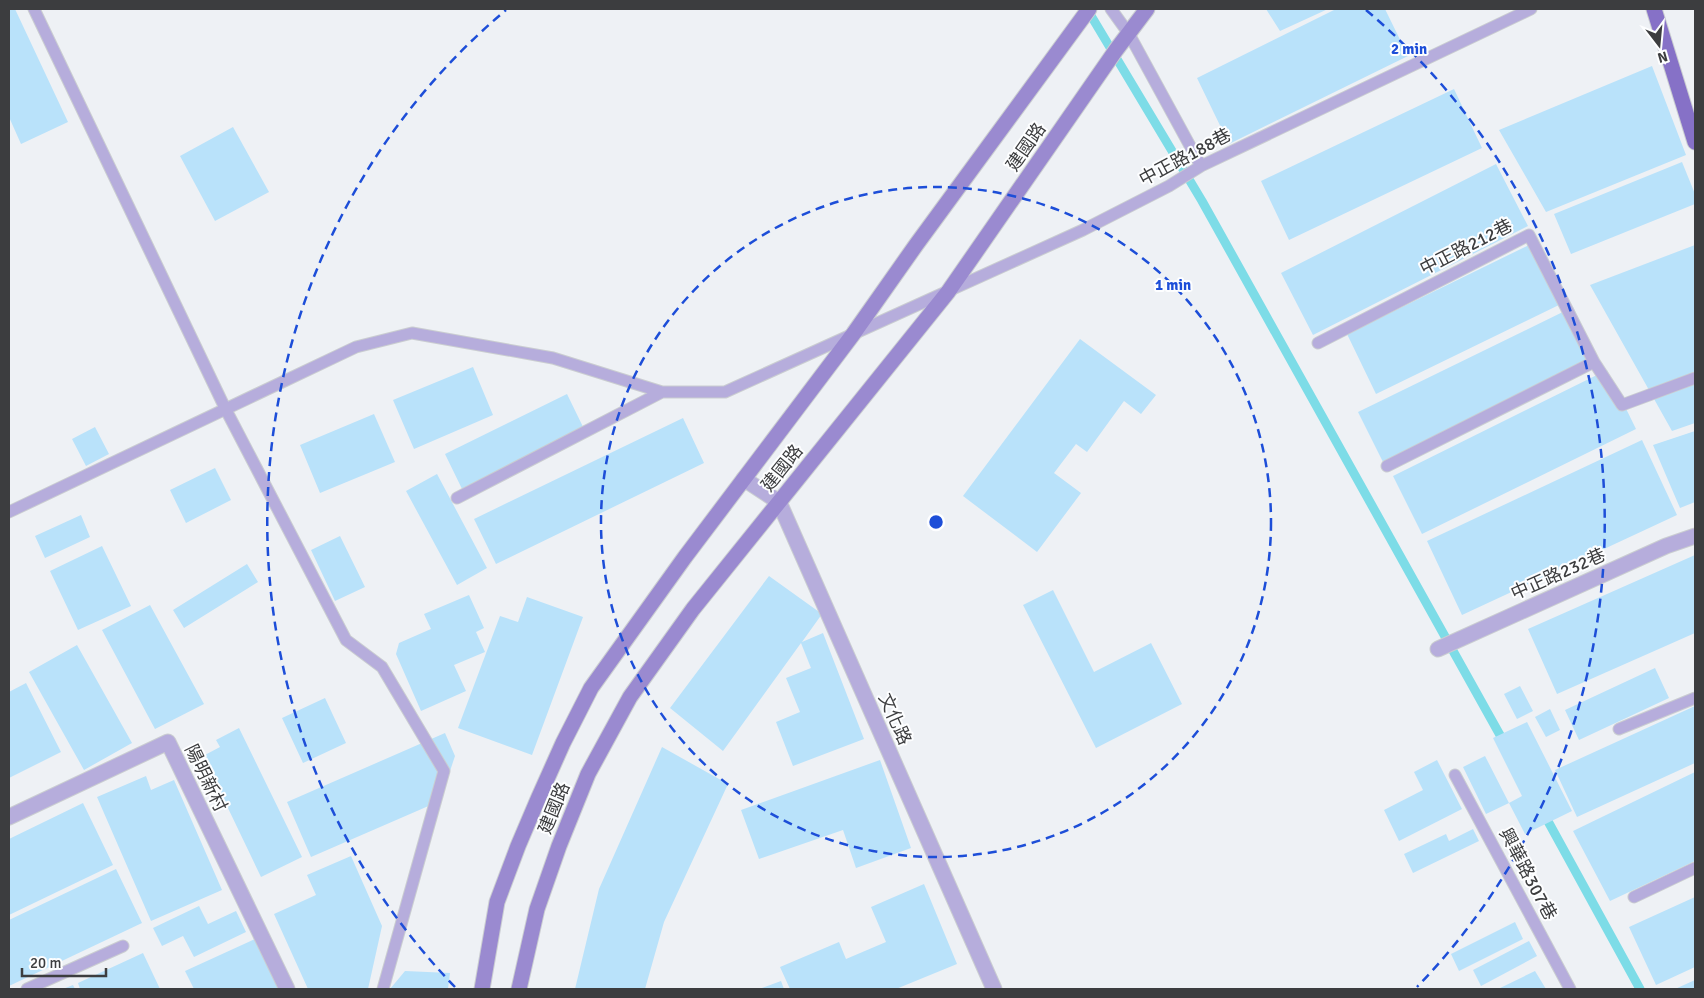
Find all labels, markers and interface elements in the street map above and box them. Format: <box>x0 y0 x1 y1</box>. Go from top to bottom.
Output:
north arrow <box>1634 20 1684 70</box>
text: 2 min <box>1391 40 1427 58</box>
text: N <box>1655 48 1669 67</box>
street label: 建國路 <box>1002 119 1050 175</box>
street label: 中正路188巷 <box>1135 124 1235 190</box>
street label: 中正路212巷 <box>1416 214 1516 280</box>
text: 1 min <box>1155 276 1191 294</box>
street label: 建國路 <box>756 440 808 496</box>
centre of rings <box>927 513 945 531</box>
street label: 中正路232巷 <box>1507 543 1609 605</box>
street label: 文化路 <box>874 690 916 748</box>
street label: 陽明新村 <box>180 741 232 815</box>
street label: 建國路 <box>534 779 574 837</box>
street label: 興華路307巷 <box>1495 824 1561 924</box>
scale bar <box>22 946 106 978</box>
text: 20 m <box>30 954 61 972</box>

